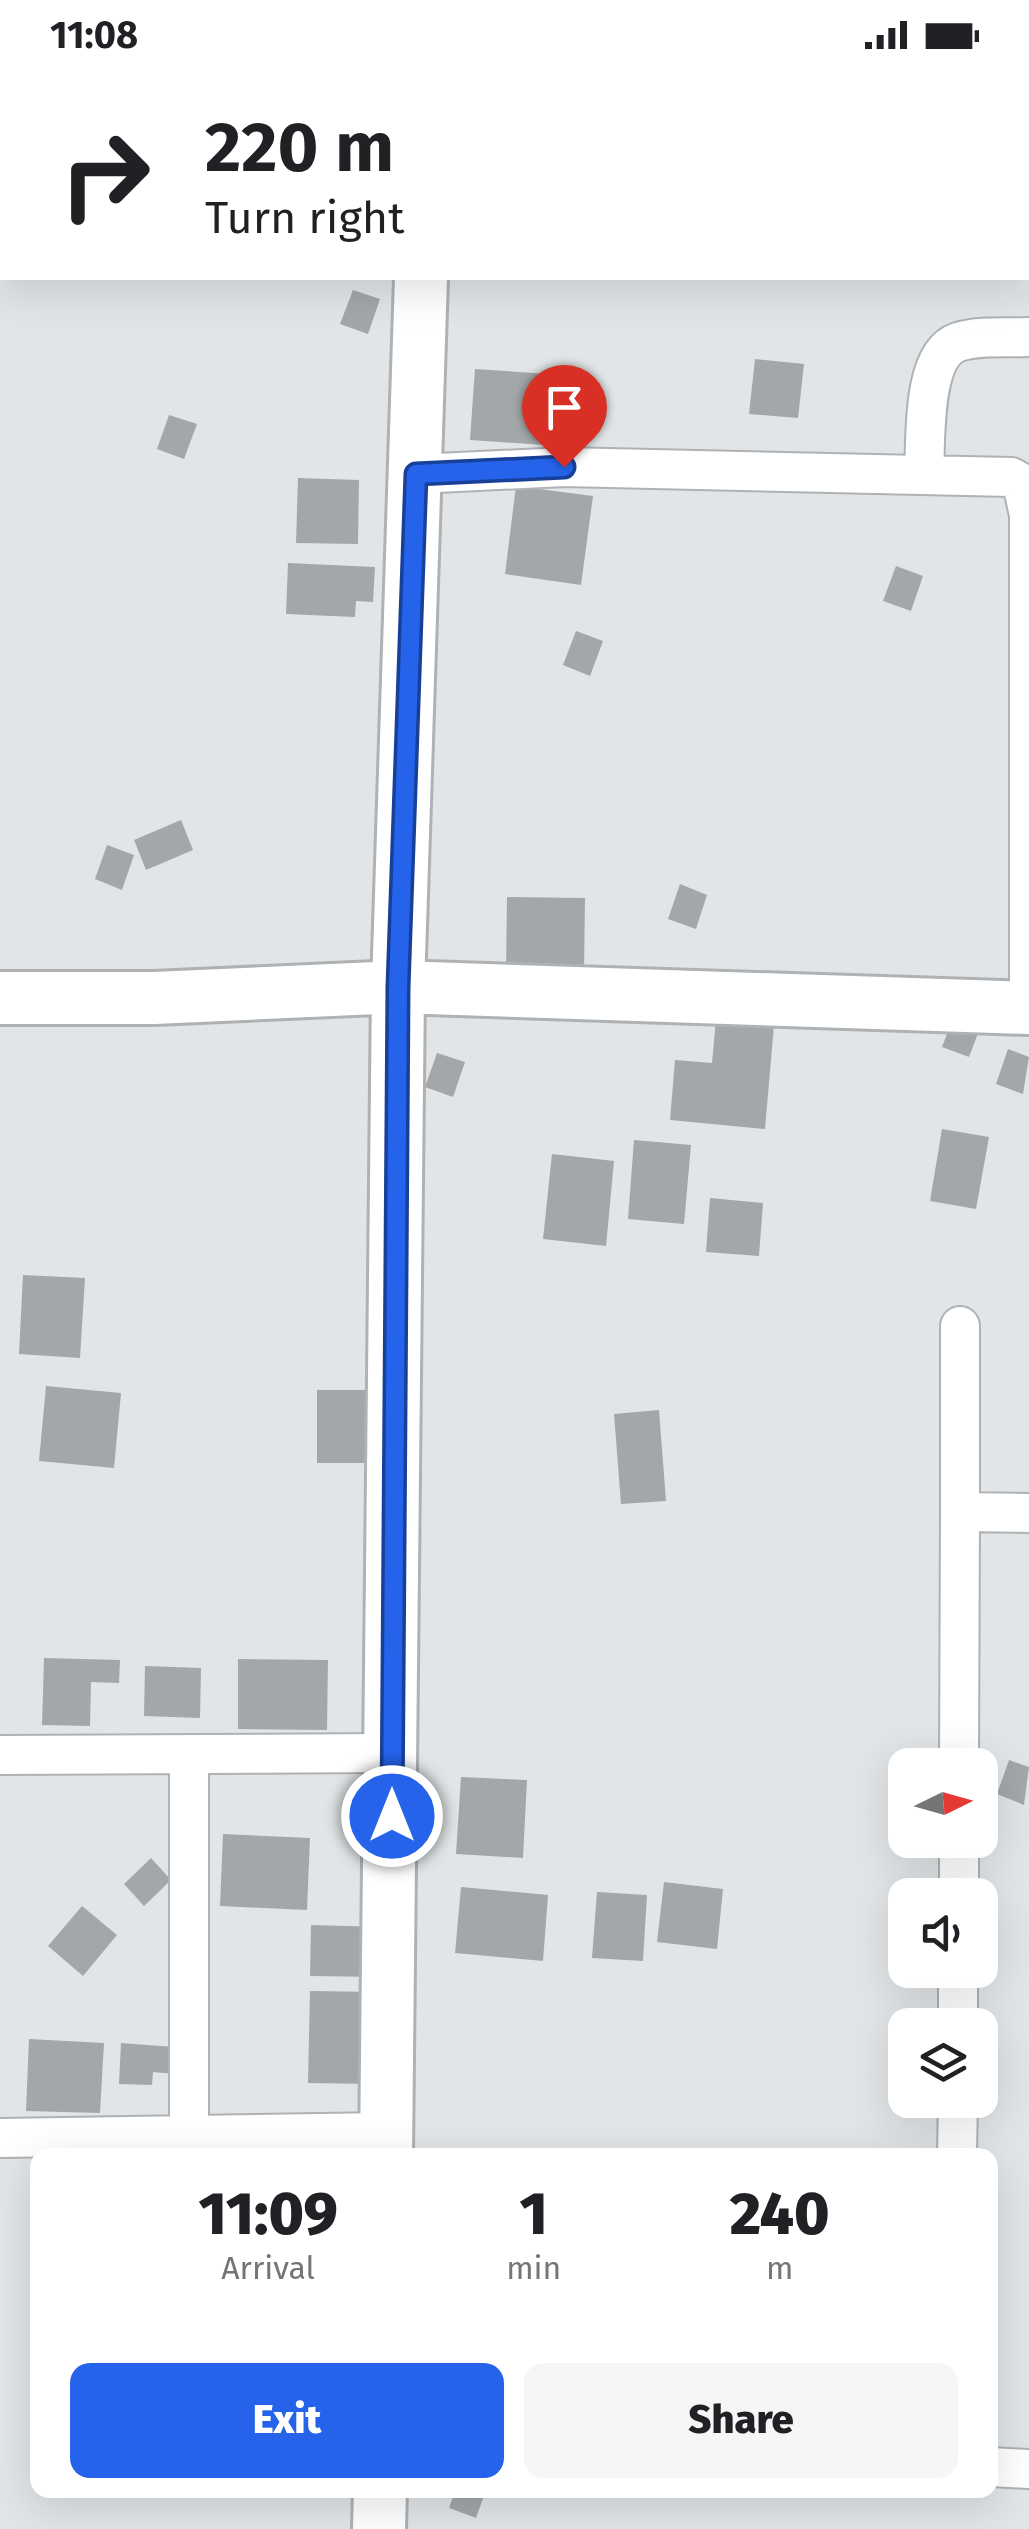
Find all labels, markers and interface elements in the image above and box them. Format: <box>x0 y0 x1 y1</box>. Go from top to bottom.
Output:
text: 11:08 <box>50 12 138 58</box>
text: 220 m <box>205 106 394 190</box>
icon: right <box>40 110 170 240</box>
text: Turn right <box>205 191 404 245</box>
pin <box>522 365 607 468</box>
icon: arrive <box>537 380 592 435</box>
north arrow <box>888 1748 998 1858</box>
map controls <box>888 1748 998 2118</box>
position arrow <box>340 1764 444 1868</box>
button: sound <box>888 1878 998 1988</box>
button: layers <box>888 2008 998 2118</box>
text: 11:09 <box>198 2178 338 2250</box>
text: 1 <box>520 2178 548 2250</box>
text: 240 <box>730 2178 830 2250</box>
text: Arrival <box>221 2249 315 2287</box>
text: min <box>506 2249 561 2287</box>
text: m <box>766 2249 793 2287</box>
button: Exit <box>70 2363 504 2478</box>
button: Share <box>524 2363 958 2478</box>

